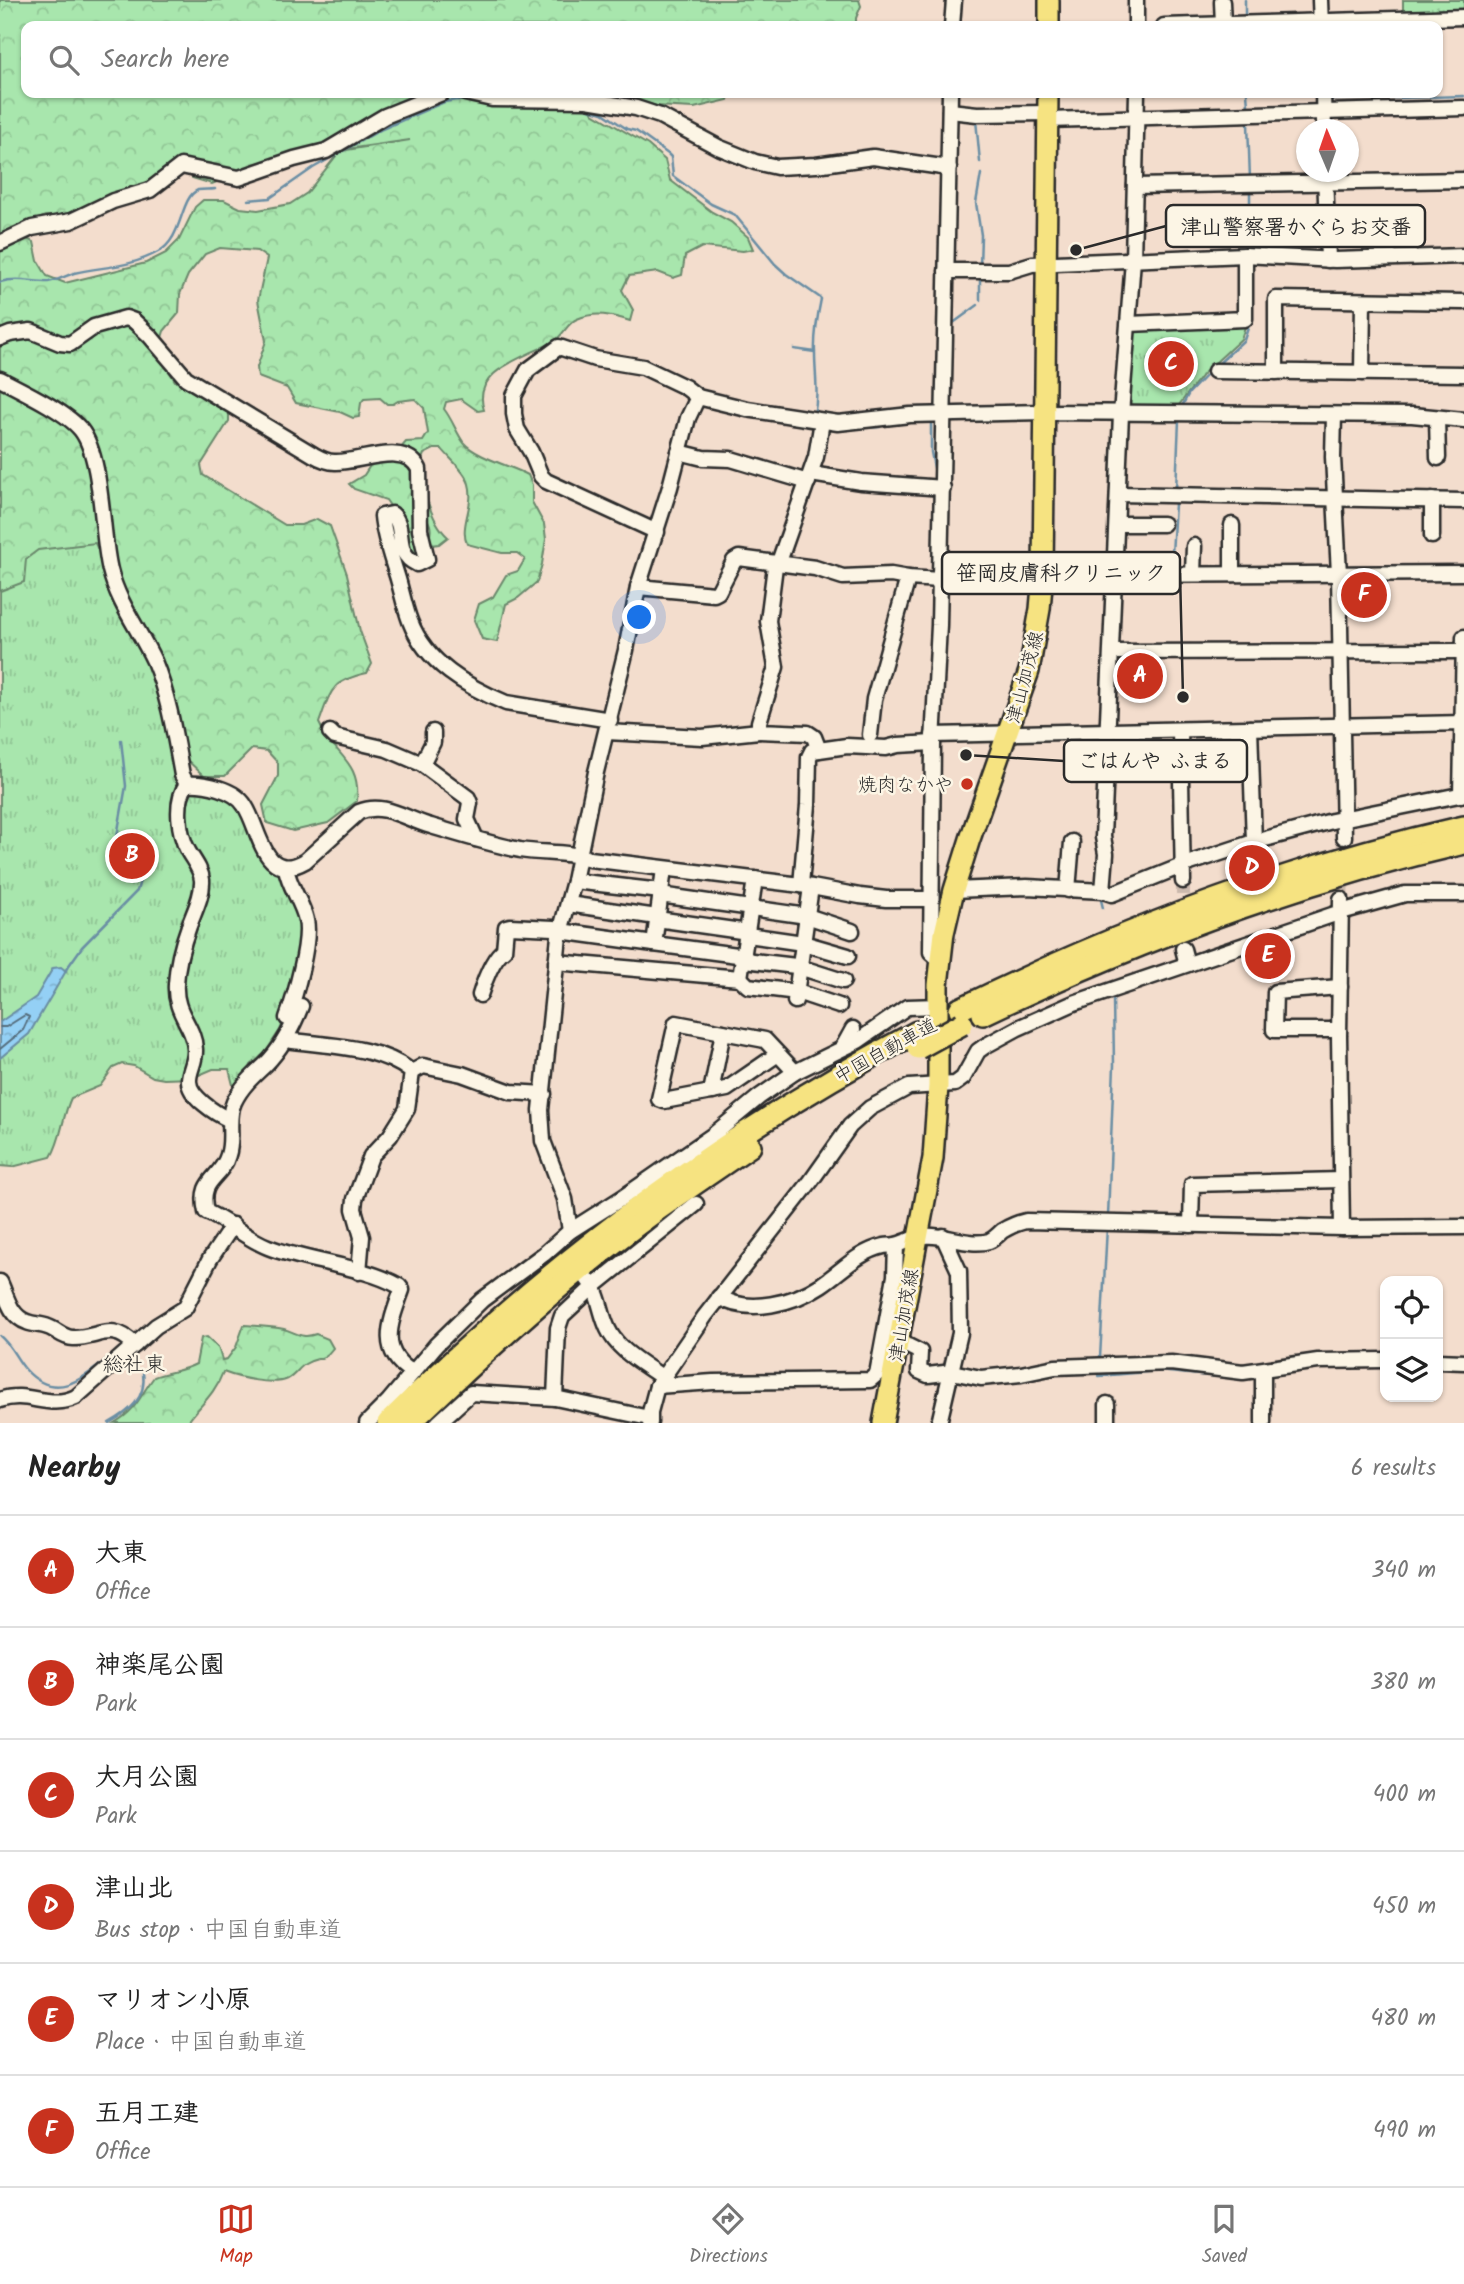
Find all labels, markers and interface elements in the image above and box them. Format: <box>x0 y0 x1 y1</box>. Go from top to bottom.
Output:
search box <box>21 21 1443 98</box>
text: Search here <box>101 39 229 81</box>
icon: search <box>45 41 83 79</box>
north arrow <box>1296 119 1359 182</box>
callout: 津山警察署かぐらお交番 <box>1166 205 1425 247</box>
text: 津山警察署かぐらお交番 <box>1181 212 1412 245</box>
pin: C <box>1148 338 1194 390</box>
callout: 笹岡皮膚科クリニック <box>942 552 1180 594</box>
text: 笹岡皮膚科クリニック <box>956 558 1166 591</box>
pin: F <box>1341 569 1387 621</box>
your location <box>622 600 656 634</box>
street label: 津山加茂線 <box>999 628 1053 727</box>
pin: A <box>1117 650 1163 702</box>
callout: ごはんや ふまる <box>1064 740 1247 782</box>
text: ごはんや ふまる <box>1077 746 1233 779</box>
place label: 焼肉なかや <box>858 771 953 801</box>
marker: 焼肉なかや <box>959 776 975 792</box>
pin: B <box>109 830 155 882</box>
pin: D <box>1229 842 1275 894</box>
pin: E <box>1245 930 1291 982</box>
street label: 中国自動車道 <box>829 1011 943 1093</box>
street label: 津山加茂線 <box>882 1266 928 1365</box>
map controls <box>1380 1276 1443 1402</box>
button: locate <box>1380 1276 1443 1339</box>
button: layers <box>1380 1339 1443 1402</box>
district label: 総社東 <box>103 1349 166 1382</box>
text: Nearby <box>28 1445 120 1493</box>
text: 6 results <box>1351 1451 1436 1487</box>
text: 大東 <box>95 1533 147 1575</box>
text: A <box>44 1553 58 1589</box>
text: 340 m <box>1371 1553 1436 1589</box>
text: Office <box>95 1575 150 1611</box>
text: 神楽尾公園 <box>95 1645 225 1687</box>
text: B <box>44 1665 58 1701</box>
text: 380 m <box>1370 1665 1436 1701</box>
text: Park <box>95 1687 137 1723</box>
text: 大月公園 <box>95 1757 199 1799</box>
text: C <box>44 1777 58 1813</box>
text: 400 m <box>1373 1777 1436 1813</box>
text: Park <box>95 1799 137 1835</box>
text: 津山北 <box>95 1868 173 1910</box>
text: D <box>43 1889 59 1925</box>
text: 450 m <box>1372 1889 1436 1925</box>
text: Bus stop · 中国自動車道 <box>95 1913 342 1949</box>
text: マリオン小原 <box>95 1980 251 2022</box>
text: E <box>45 2001 57 2037</box>
text: 480 m <box>1370 2001 1436 2037</box>
text: Place · 中国自動車道 <box>95 2025 306 2061</box>
text: 五月工建 <box>95 2093 199 2135</box>
text: F <box>45 2113 57 2149</box>
text: 490 m <box>1373 2113 1436 2149</box>
text: Office <box>95 2135 150 2171</box>
tab: Map <box>217 2200 255 2272</box>
tab: Directions <box>689 2200 768 2272</box>
tab: Saved <box>1202 2200 1247 2272</box>

